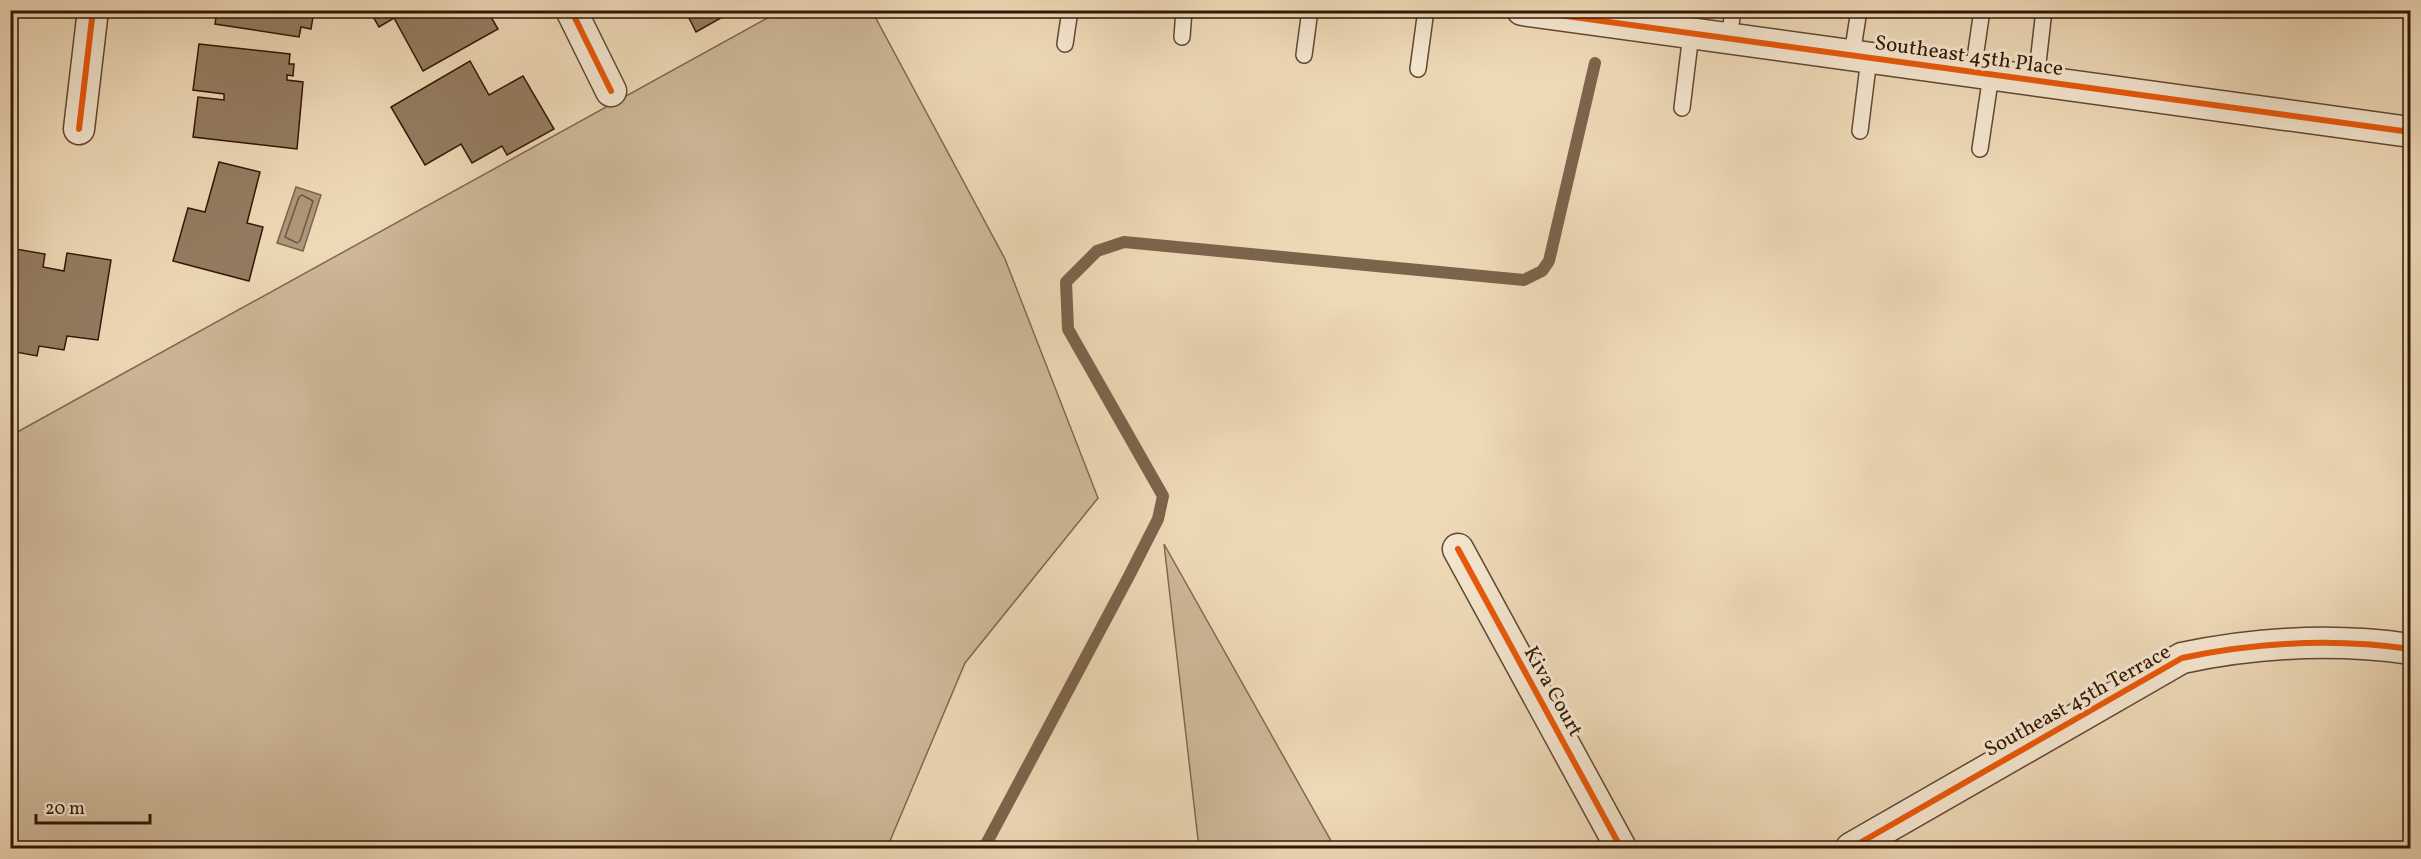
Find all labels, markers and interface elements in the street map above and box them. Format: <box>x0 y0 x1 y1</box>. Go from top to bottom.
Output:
street label: Southeast 45th Place <box>1873 29 2065 84</box>
street label: Southeast 45th Terrace <box>1979 638 2176 765</box>
street label: Kiva Court <box>1516 641 1589 742</box>
scale bar <box>36 787 150 825</box>
text: 20 m <box>45 797 85 822</box>

